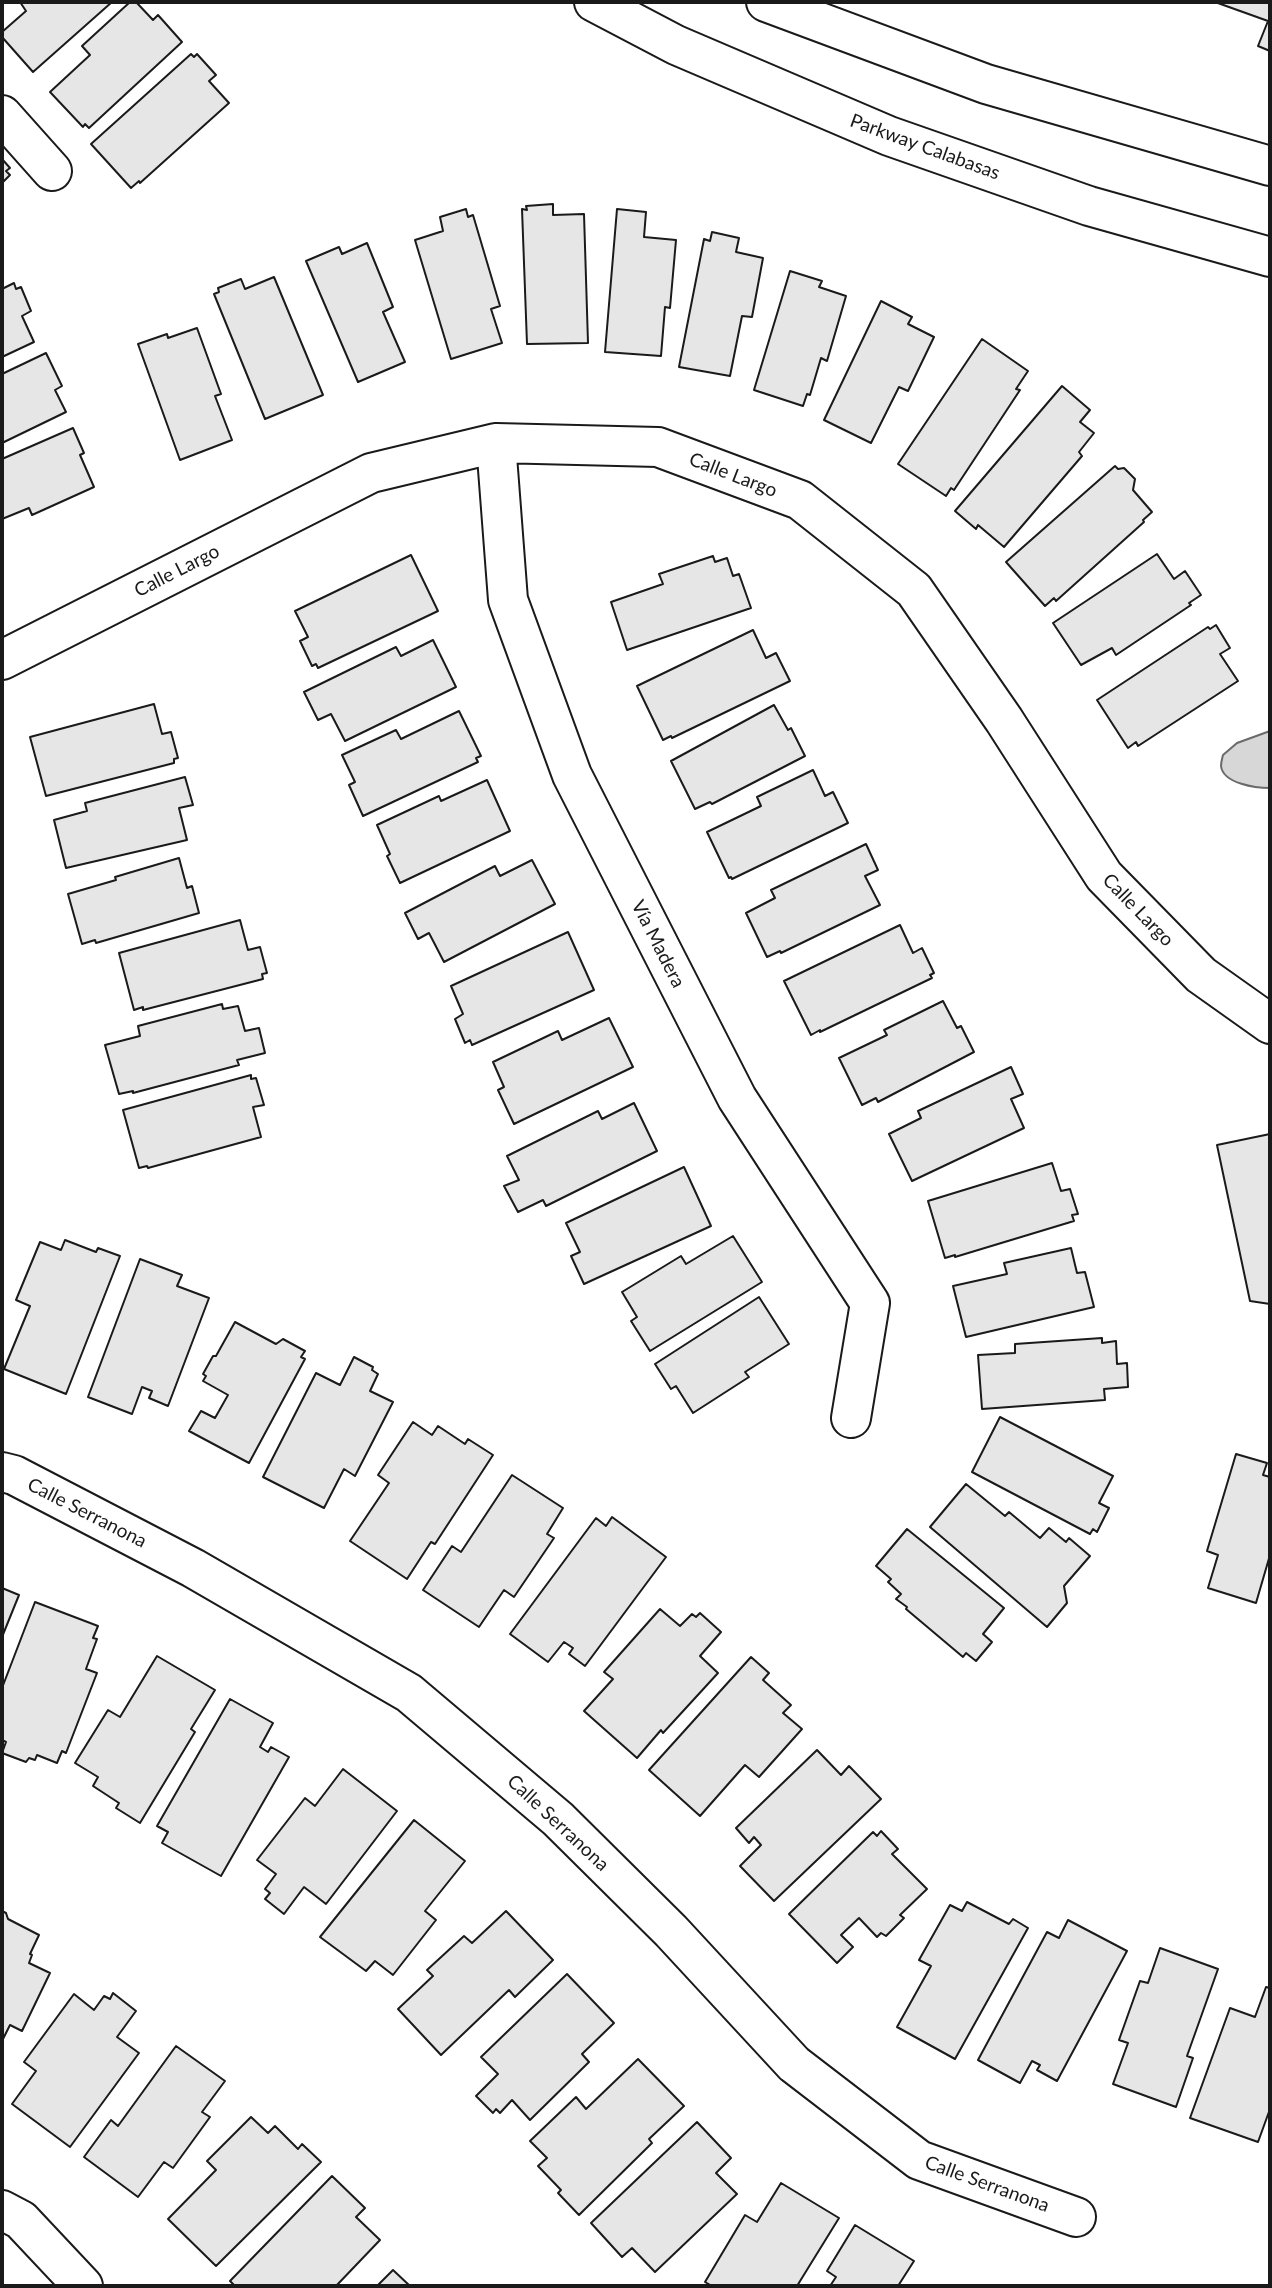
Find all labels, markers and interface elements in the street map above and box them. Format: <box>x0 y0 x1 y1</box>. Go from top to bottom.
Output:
street label: Parkway Calabasas <box>847 109 1003 185</box>
street label: Calle Largo <box>686 448 780 502</box>
street label: Calle Largo <box>131 540 223 602</box>
street label: Calle Largo <box>1098 869 1178 951</box>
street label: Vía Madera <box>626 897 690 991</box>
street label: Calle Serranona <box>24 1473 150 1553</box>
street label: Calle Serranona <box>502 1770 614 1876</box>
street label: Calle Serranona <box>922 2151 1052 2217</box>

